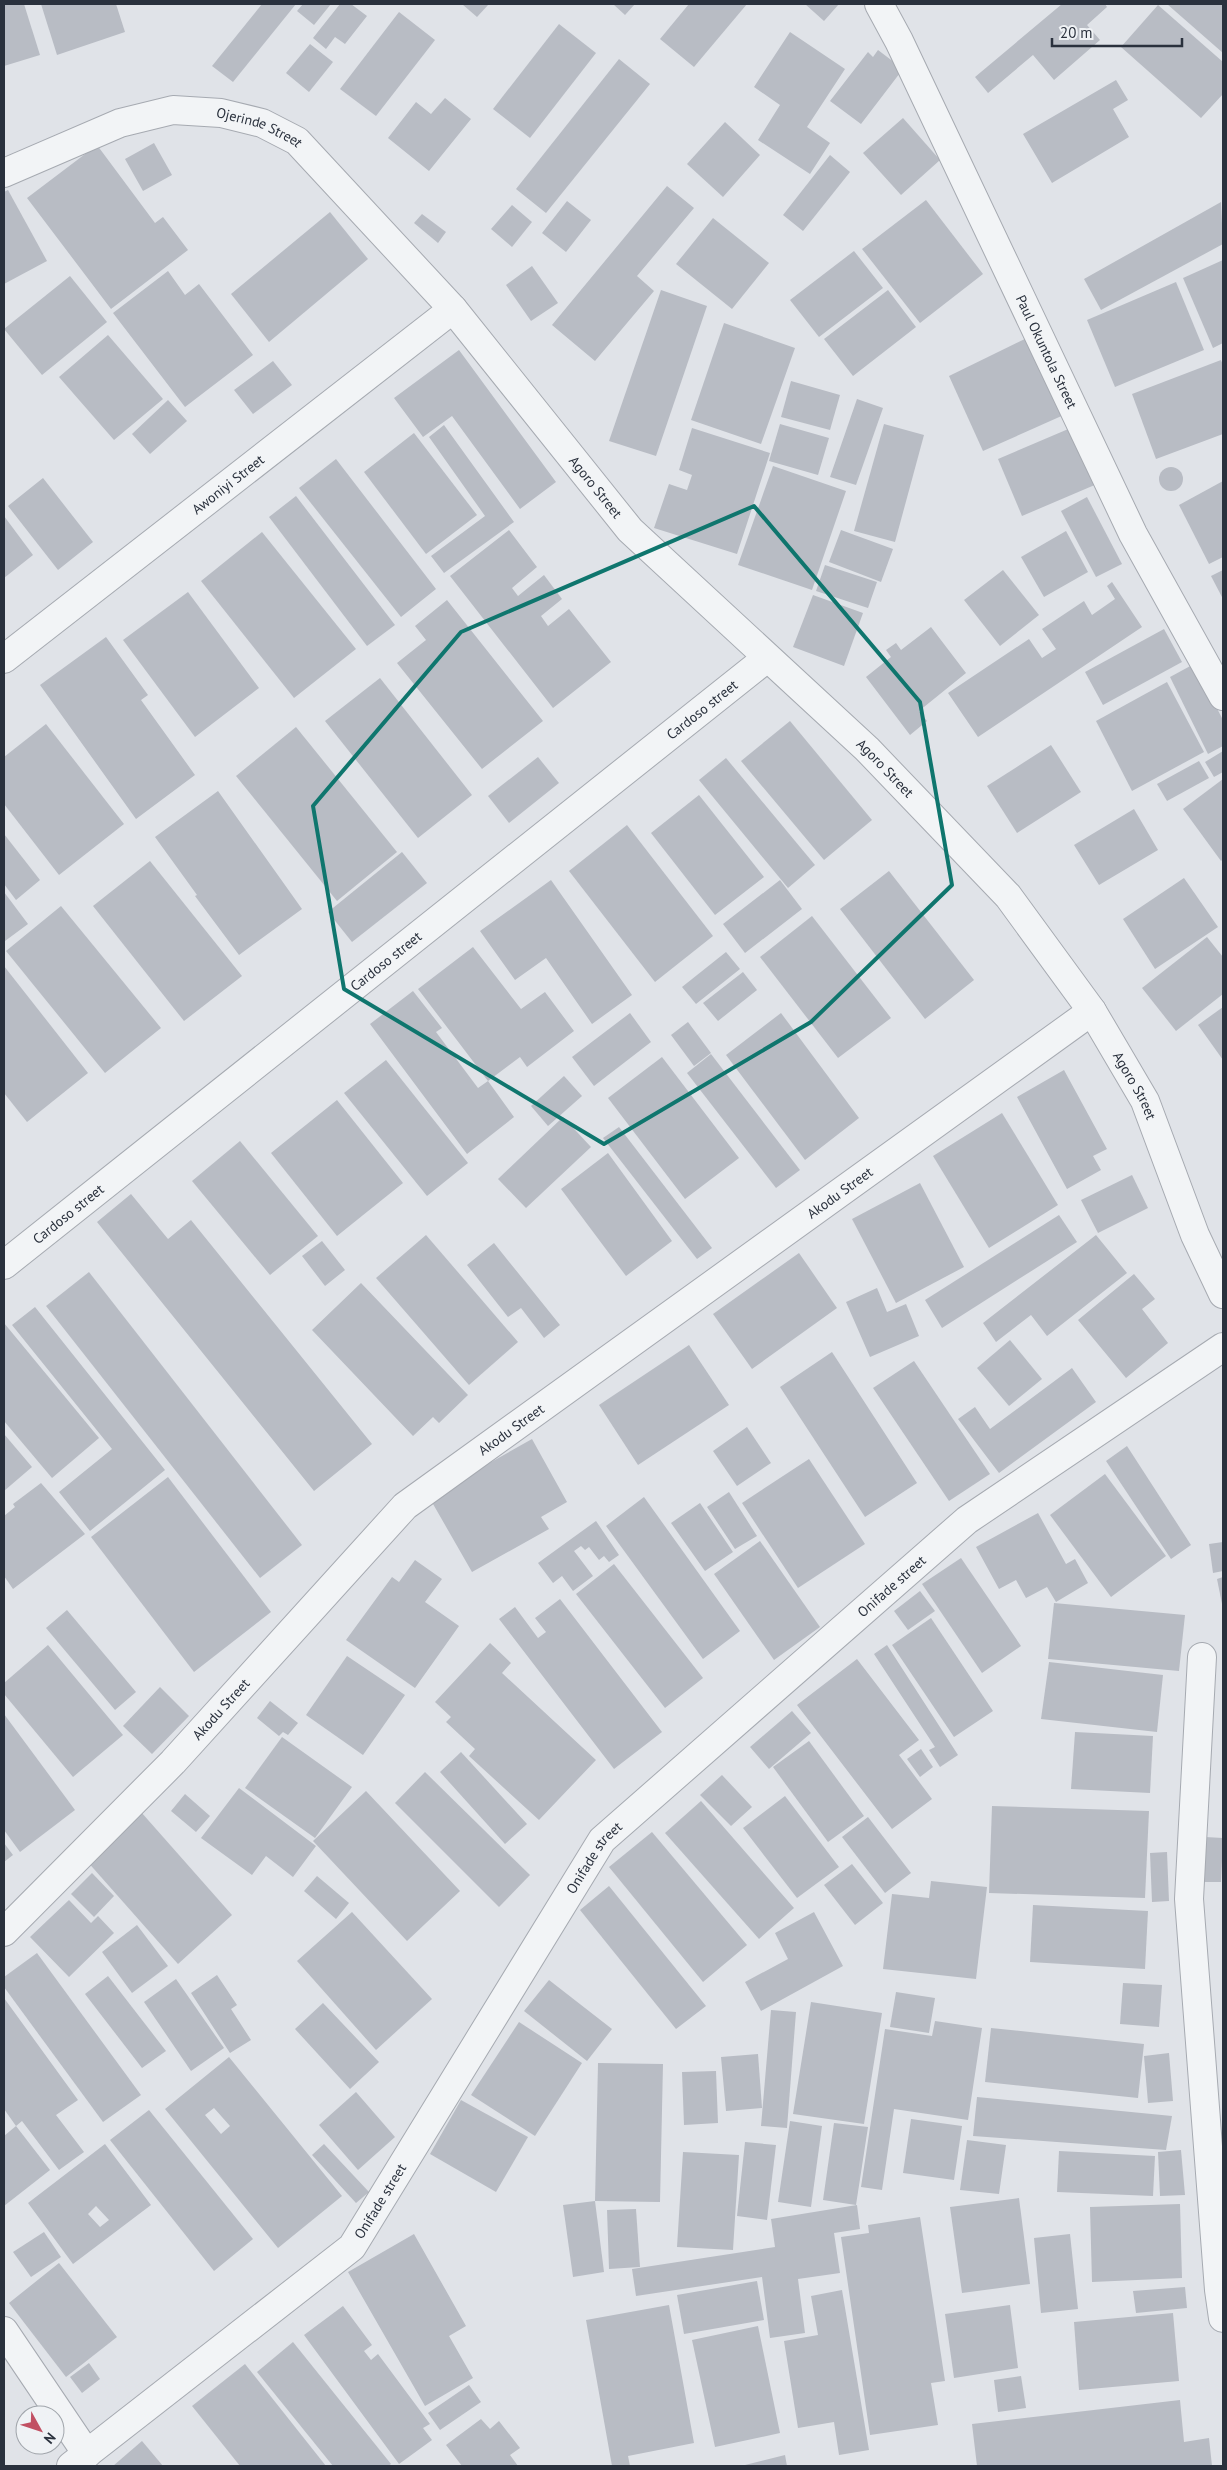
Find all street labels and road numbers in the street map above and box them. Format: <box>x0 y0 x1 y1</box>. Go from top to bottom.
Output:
street label: Ojerinde Street <box>215 103 307 151</box>
street label: Paul Okuntola Street <box>1012 292 1081 412</box>
street label: Awoniyi Street <box>188 450 268 518</box>
street label: Agoro Street <box>565 452 626 522</box>
street label: Cardoso street <box>663 676 741 743</box>
street label: Agoro Street <box>853 735 918 801</box>
street label: Cardoso street <box>347 927 425 995</box>
street label: Agoro Street <box>1109 1048 1160 1122</box>
street label: Akodu Street <box>803 1163 876 1223</box>
street label: Cardoso street <box>29 1180 108 1248</box>
street label: Akodu Street <box>475 1400 548 1459</box>
street label: Onifade street <box>854 1551 930 1621</box>
street label: Akodu Street <box>188 1674 254 1744</box>
street label: Onifade street <box>562 1817 626 1897</box>
street label: Onifade street <box>350 2160 410 2242</box>

